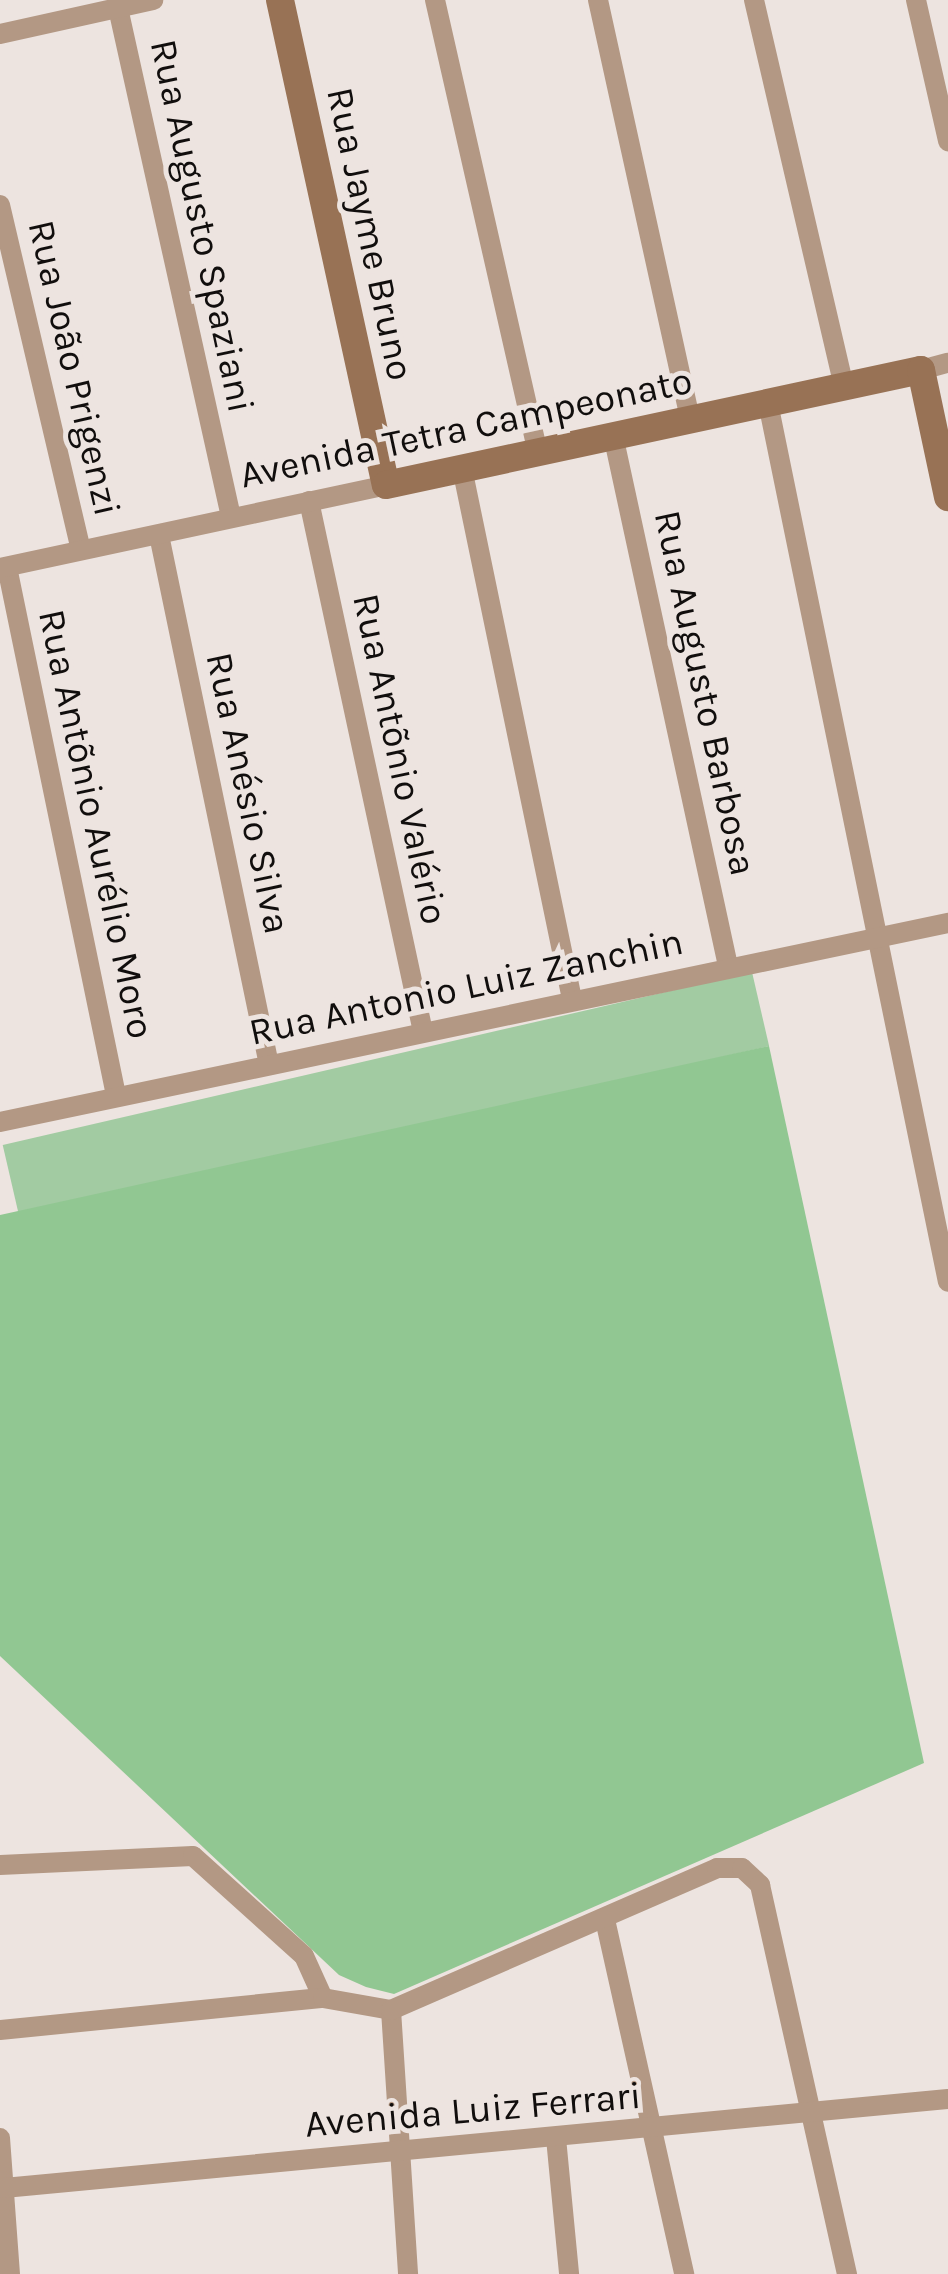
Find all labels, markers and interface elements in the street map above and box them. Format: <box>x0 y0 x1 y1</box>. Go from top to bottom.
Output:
street label: Rua Augusto Spaziani <box>140 35 264 417</box>
street label: Rua Jayme Bruno <box>317 83 423 385</box>
street label: Rua João Prigenzi <box>18 216 130 520</box>
street label: Avenida Tetra Campeonato <box>236 358 696 498</box>
street label: Rua Augusto Barbosa <box>644 506 766 880</box>
street label: Rua Antõnio Valério <box>343 589 457 929</box>
street label: Rua Antõnio Aurélio Moro <box>28 605 164 1043</box>
street label: Rua Anésio Silva <box>196 648 300 938</box>
street label: Rua Antonio Luiz Zanchin <box>245 919 687 1055</box>
street label: Avenida Luiz Ferrari <box>303 2073 643 2147</box>

